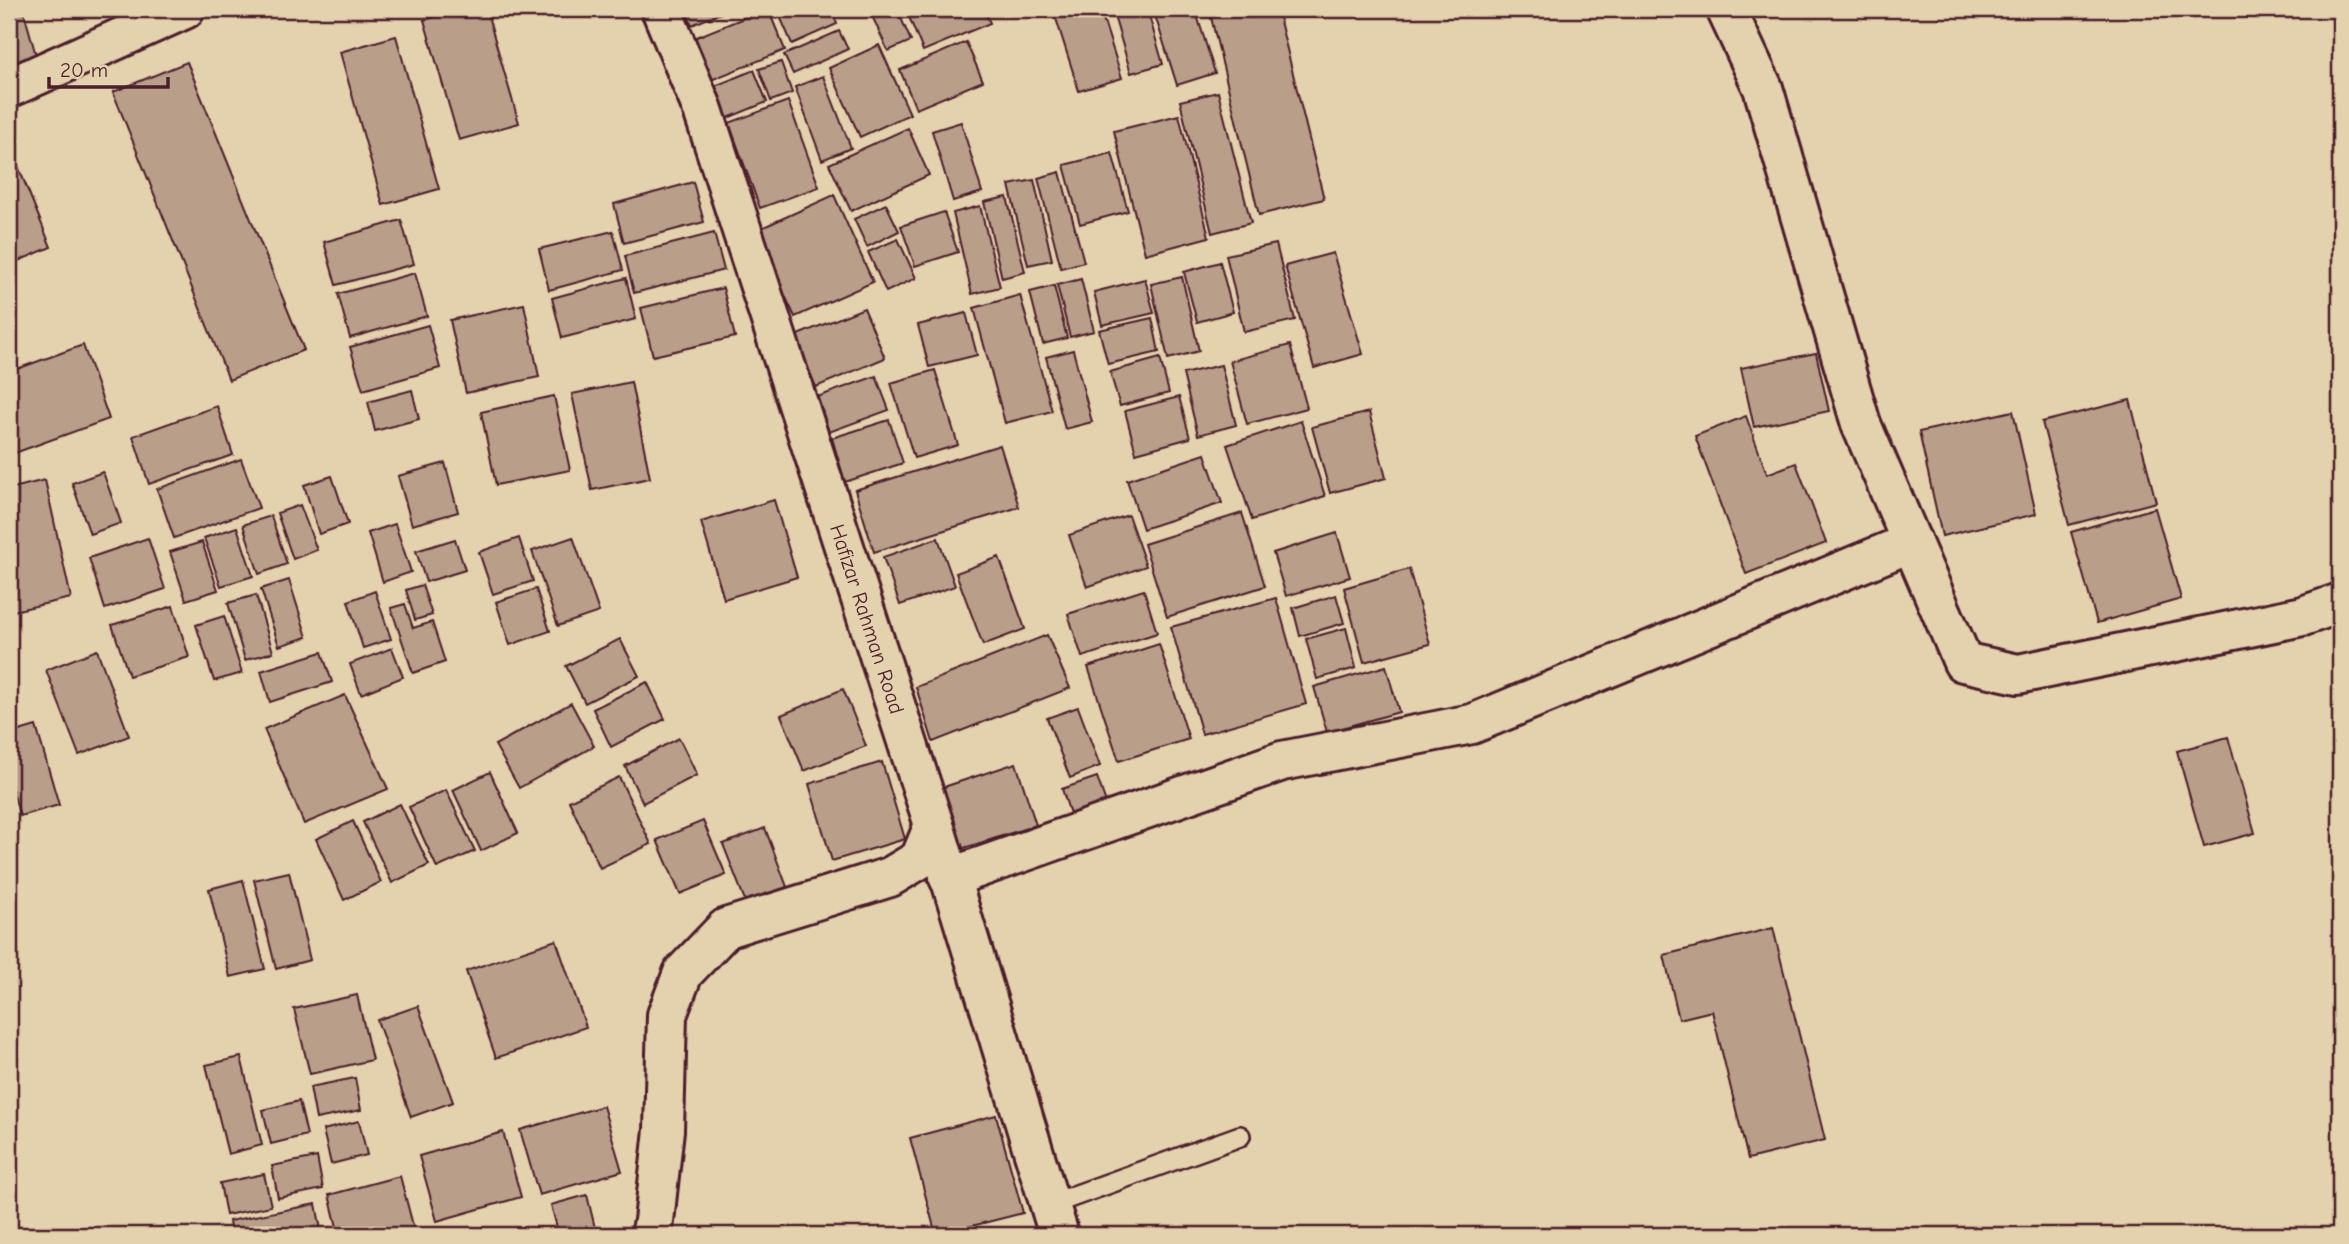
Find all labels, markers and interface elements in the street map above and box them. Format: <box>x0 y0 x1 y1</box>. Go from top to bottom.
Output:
scale bar <box>49 46 168 90</box>
text: 20 m <box>60 58 108 82</box>
street label: Hafizar Rahman Road <box>825 521 909 717</box>

